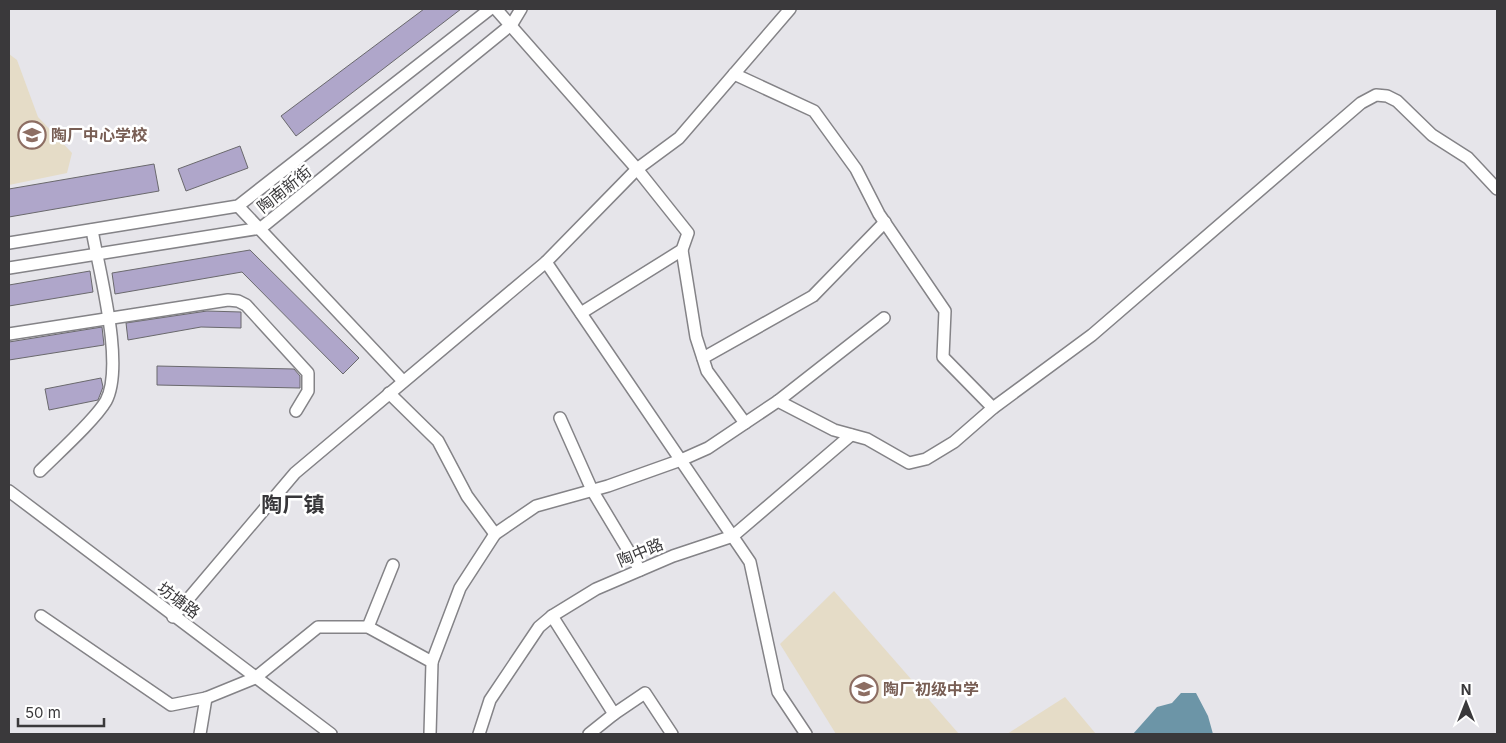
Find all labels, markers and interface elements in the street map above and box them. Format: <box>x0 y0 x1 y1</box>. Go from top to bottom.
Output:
school or university icon: 陶厂中心学校 <box>17 120 47 150</box>
place label: 陶厂中心学校 <box>51 125 148 145</box>
street label: 陶南新街 <box>253 161 315 217</box>
district label: 陶厂镇 <box>262 492 325 517</box>
street label: 陶中路 <box>614 533 666 571</box>
street label: 坊塘路 <box>154 578 204 622</box>
school or university icon: 陶厂初级中学 <box>849 674 879 704</box>
north arrow <box>1441 678 1491 728</box>
place label: 陶厂初级中学 <box>883 679 979 699</box>
text: N <box>1461 681 1471 698</box>
scale bar <box>18 696 104 728</box>
text: 50 m <box>25 703 61 722</box>

